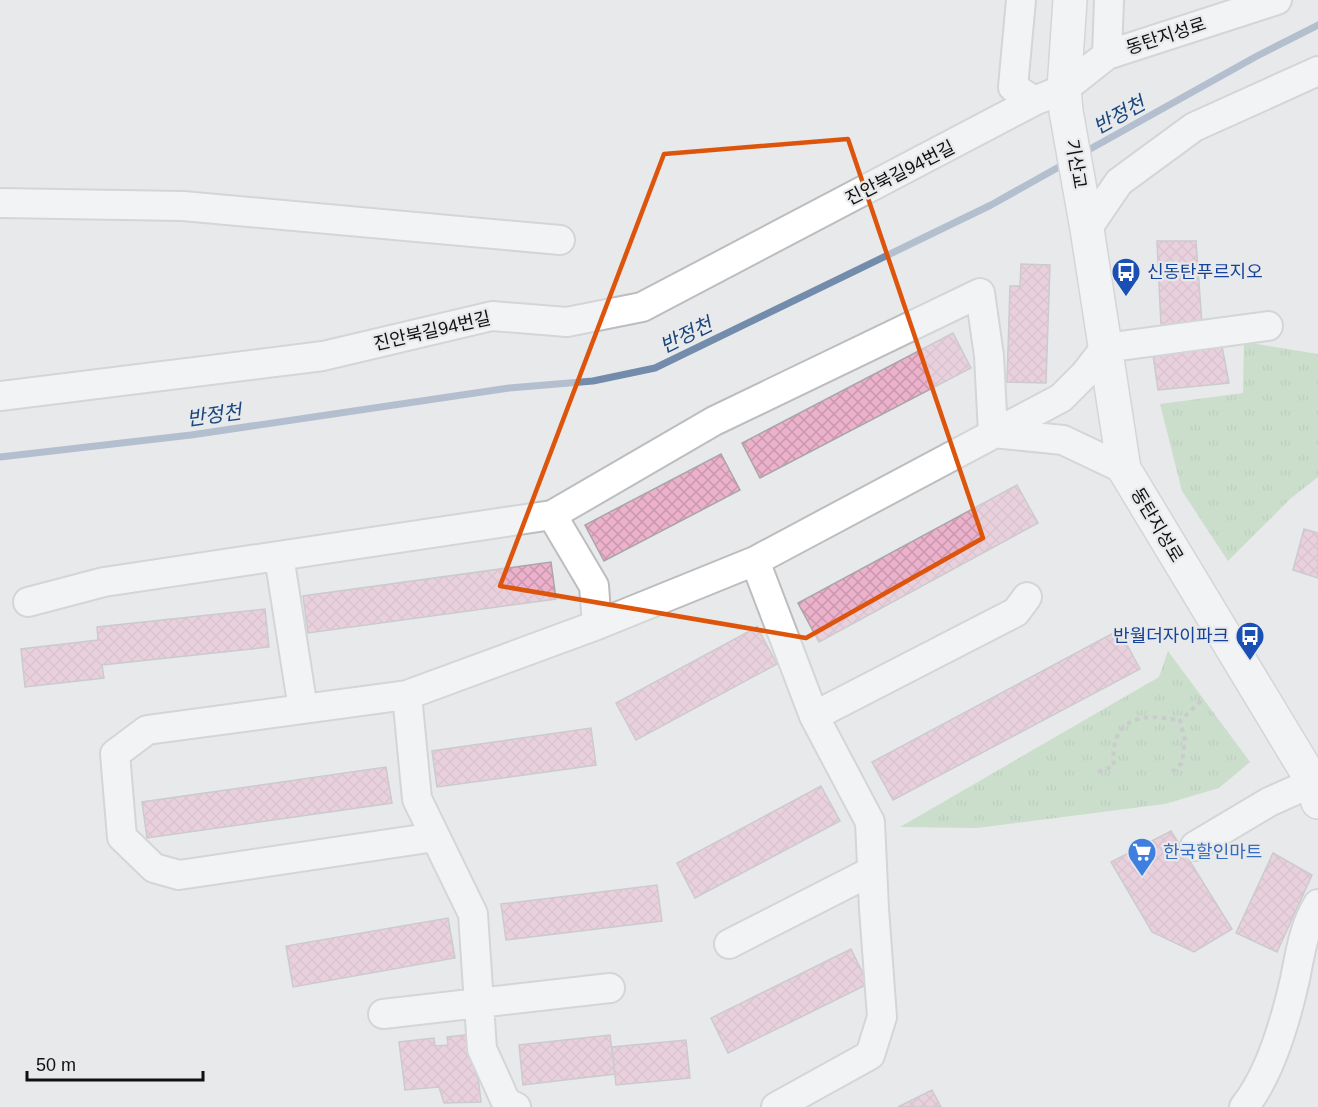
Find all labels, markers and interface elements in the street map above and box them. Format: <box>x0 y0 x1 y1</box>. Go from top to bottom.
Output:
street label: 동탄지성로 <box>1124 14 1208 58</box>
water label: 반정천 <box>1090 91 1151 138</box>
street label: 진안북길94번길 <box>842 137 958 209</box>
street label: 기산교 <box>1062 138 1090 190</box>
bus stop icon: 신동탄푸르지오 <box>1110 256 1142 298</box>
place label: 신동탄푸르지오 <box>1147 262 1263 282</box>
street label: 진안북길94번길 <box>372 308 492 354</box>
water label: 반정천 <box>656 312 718 357</box>
water label: 반정천 <box>185 400 245 430</box>
street label: 동탄지성로 <box>1127 484 1187 566</box>
bus stop icon: 반월더자이파크 <box>1234 620 1266 662</box>
place label: 반월더자이파크 <box>1113 626 1229 646</box>
supermarket icon: 한국할인마트 <box>1126 836 1158 878</box>
place label: 한국할인마트 <box>1163 842 1262 862</box>
scale bar <box>27 1044 202 1082</box>
text: 50 m <box>36 1055 76 1075</box>

